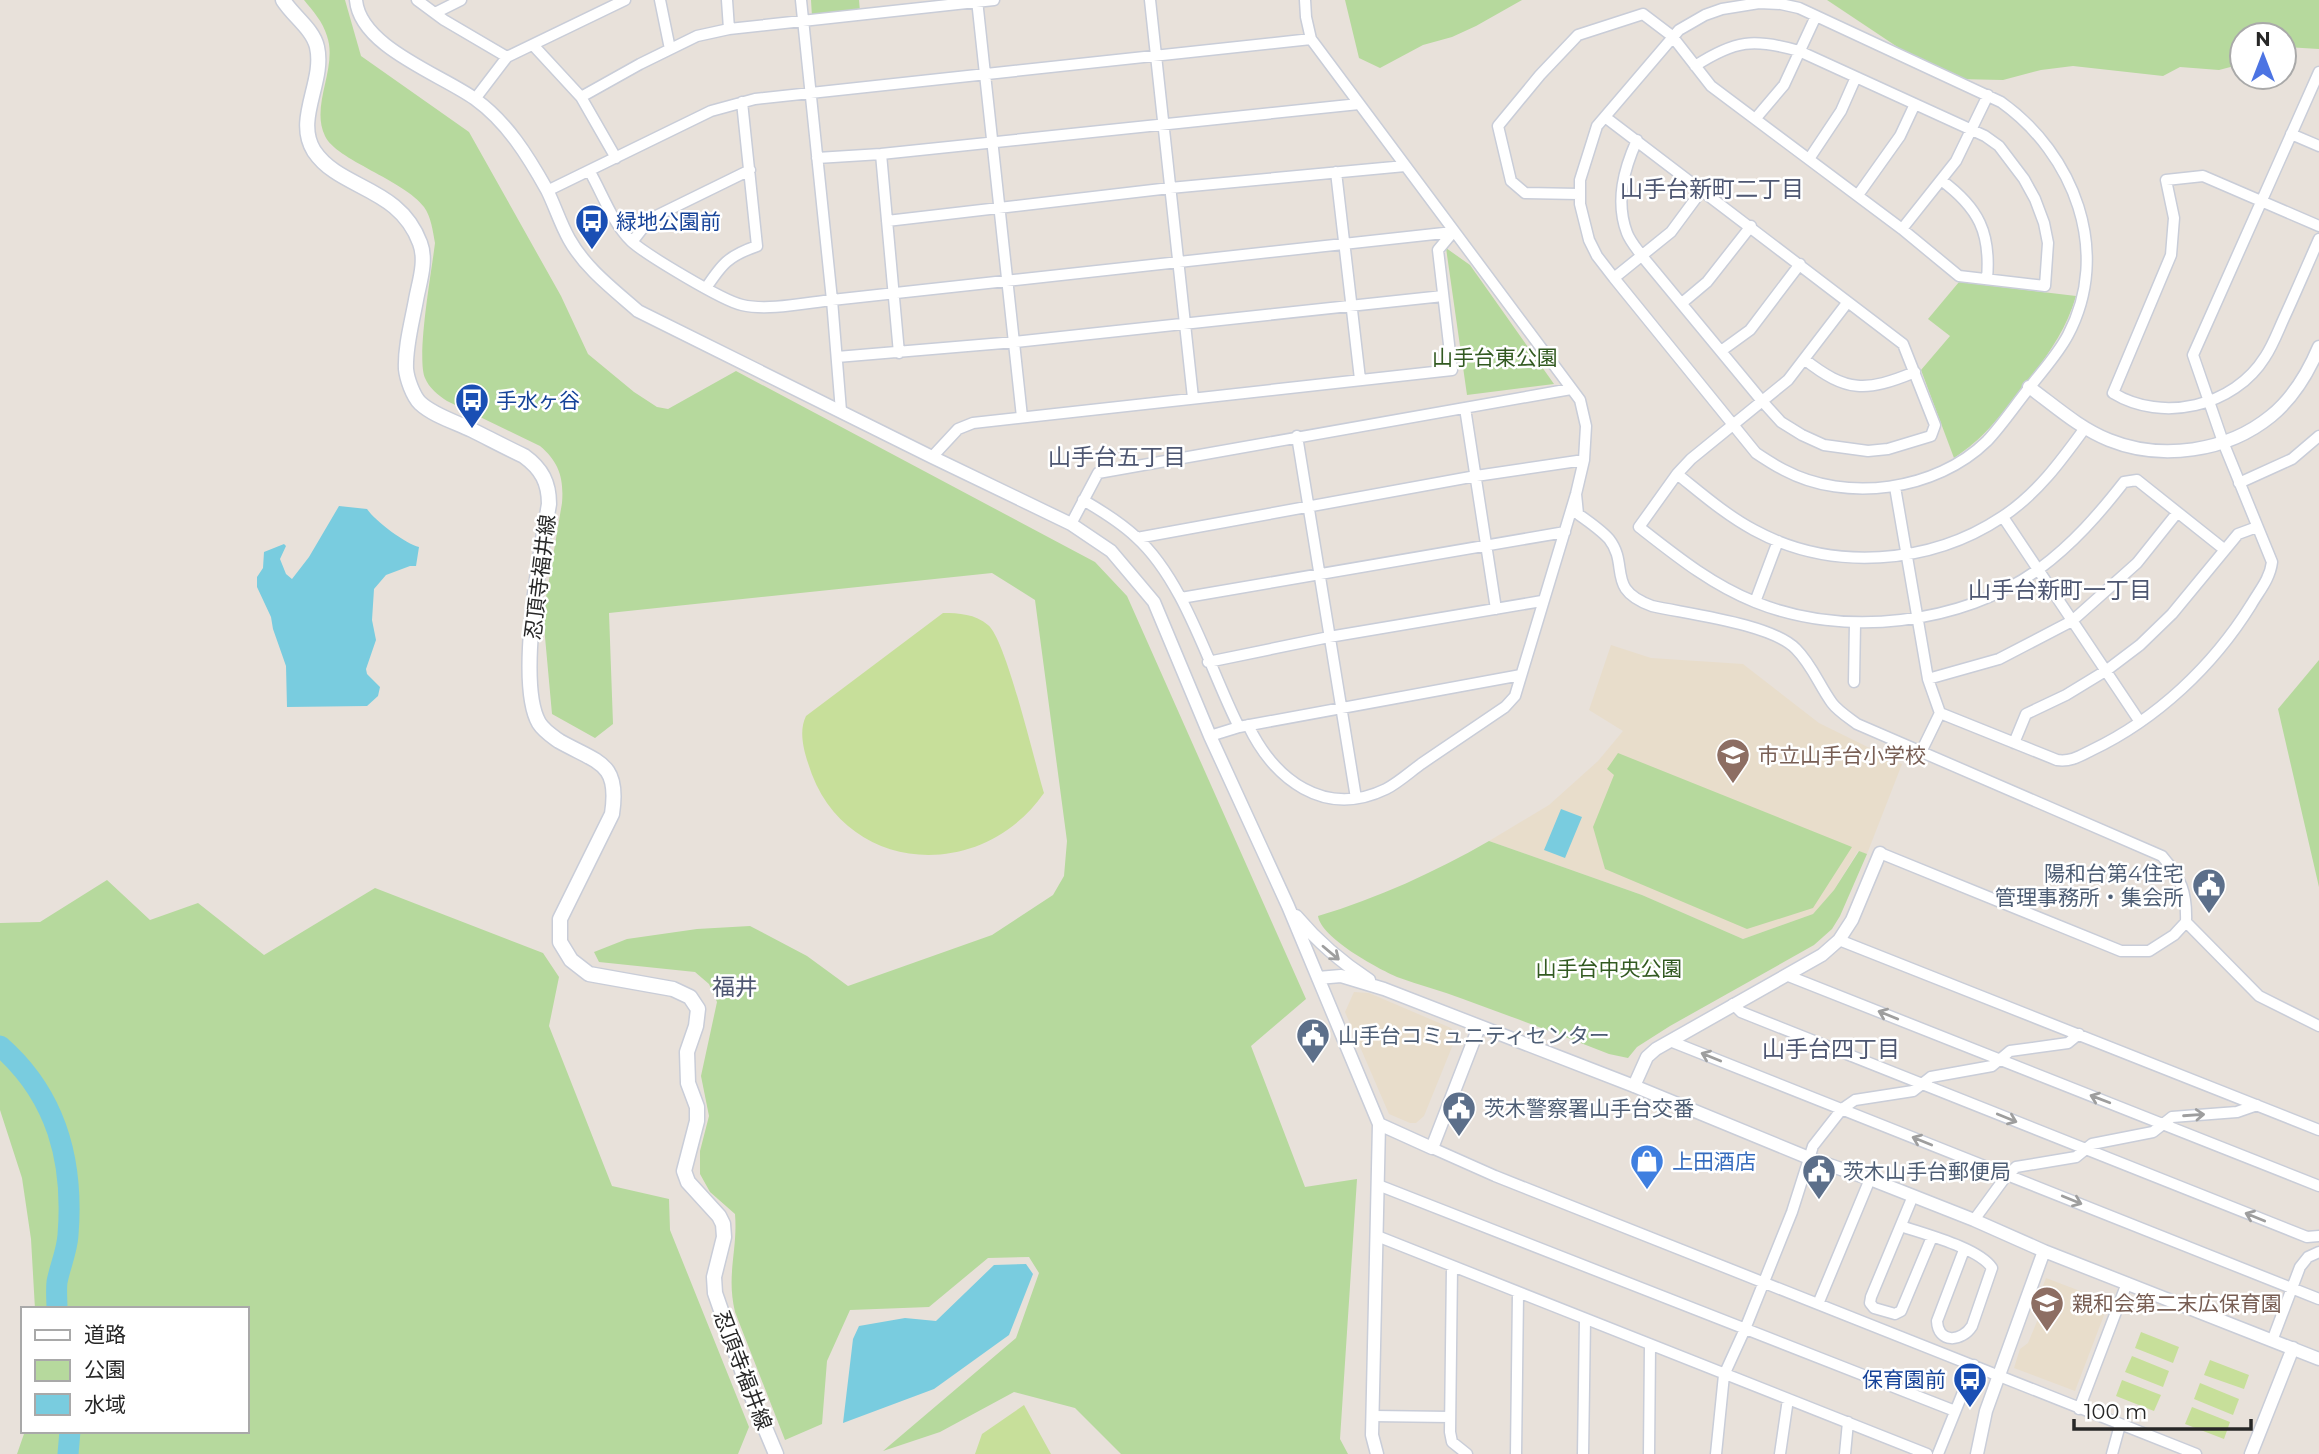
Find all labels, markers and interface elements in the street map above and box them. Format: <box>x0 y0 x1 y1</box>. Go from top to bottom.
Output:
north arrow <box>2228 21 2298 91</box>
text: N <box>2255 28 2271 51</box>
district label: 山手台新町二丁目 <box>1620 175 1804 203</box>
bus stop icon: 緑地公園前 <box>573 202 611 251</box>
place label: 緑地公園前 <box>616 209 721 234</box>
park label: 山手台東公園 <box>1432 345 1558 370</box>
bus stop icon: 手水ヶ谷 <box>453 381 491 430</box>
place label: 手水ヶ谷 <box>496 388 580 413</box>
district label: 山手台五丁目 <box>1048 443 1186 471</box>
street label: 忍頂寺福井線 <box>520 513 560 641</box>
district label: 山手台新町一丁目 <box>1968 576 2152 604</box>
school or university icon: 市立山手台小学校 <box>1714 736 1752 785</box>
place label: 市立山手台小学校 <box>1758 743 1926 768</box>
place label: 陽和台第4住宅 管理事務所・集会所 <box>1995 861 2184 910</box>
public building icon: 陽和台第4住宅 管理事務所・集会所 <box>2190 866 2228 915</box>
one-way arrow <box>1322 945 1340 961</box>
park label: 山手台中央公園 <box>1536 956 1683 981</box>
district label: 福井 <box>712 973 758 1001</box>
one-way arrow <box>1878 1008 1900 1021</box>
public building icon: 山手台コミュニティセンター <box>1294 1016 1332 1065</box>
place label: 山手台コミュニティセンター <box>1338 1023 1610 1048</box>
district label: 山手台四丁目 <box>1762 1035 1900 1063</box>
one-way arrow <box>1700 1049 1722 1062</box>
public building icon: 茨木警察署山手台交番 <box>1440 1089 1478 1138</box>
one-way arrow <box>2090 1091 2111 1104</box>
place label: 茨木警察署山手台交番 <box>1484 1096 1694 1121</box>
one-way arrow <box>2182 1108 2205 1121</box>
one-way arrow <box>1995 1112 2017 1125</box>
one-way arrow <box>1911 1134 1933 1147</box>
shop icon: 上田酒店 <box>1628 1142 1666 1191</box>
place label: 上田酒店 <box>1672 1149 1756 1174</box>
public building icon: 茨木山手台郵便局 <box>1800 1152 1838 1201</box>
place label: 茨木山手台郵便局 <box>1843 1159 2011 1184</box>
one-way arrow <box>2060 1195 2082 1208</box>
one-way arrow <box>2245 1209 2266 1222</box>
school or university icon: 親和会第二末広保育園 <box>2028 1284 2066 1333</box>
place label: 親和会第二末広保育園 <box>2072 1291 2282 1316</box>
legend <box>21 1307 248 1433</box>
street label: 忍頂寺福井線 <box>709 1307 777 1433</box>
text: 道路 <box>84 1322 126 1347</box>
text: 公園 <box>84 1357 126 1382</box>
bus stop icon: 保育園前 <box>1951 1360 1989 1409</box>
place label: 保育園前 <box>1862 1367 1946 1392</box>
scale bar <box>2074 1388 2251 1432</box>
text: 水域 <box>84 1392 126 1417</box>
text: 100 m <box>2084 1399 2147 1424</box>

